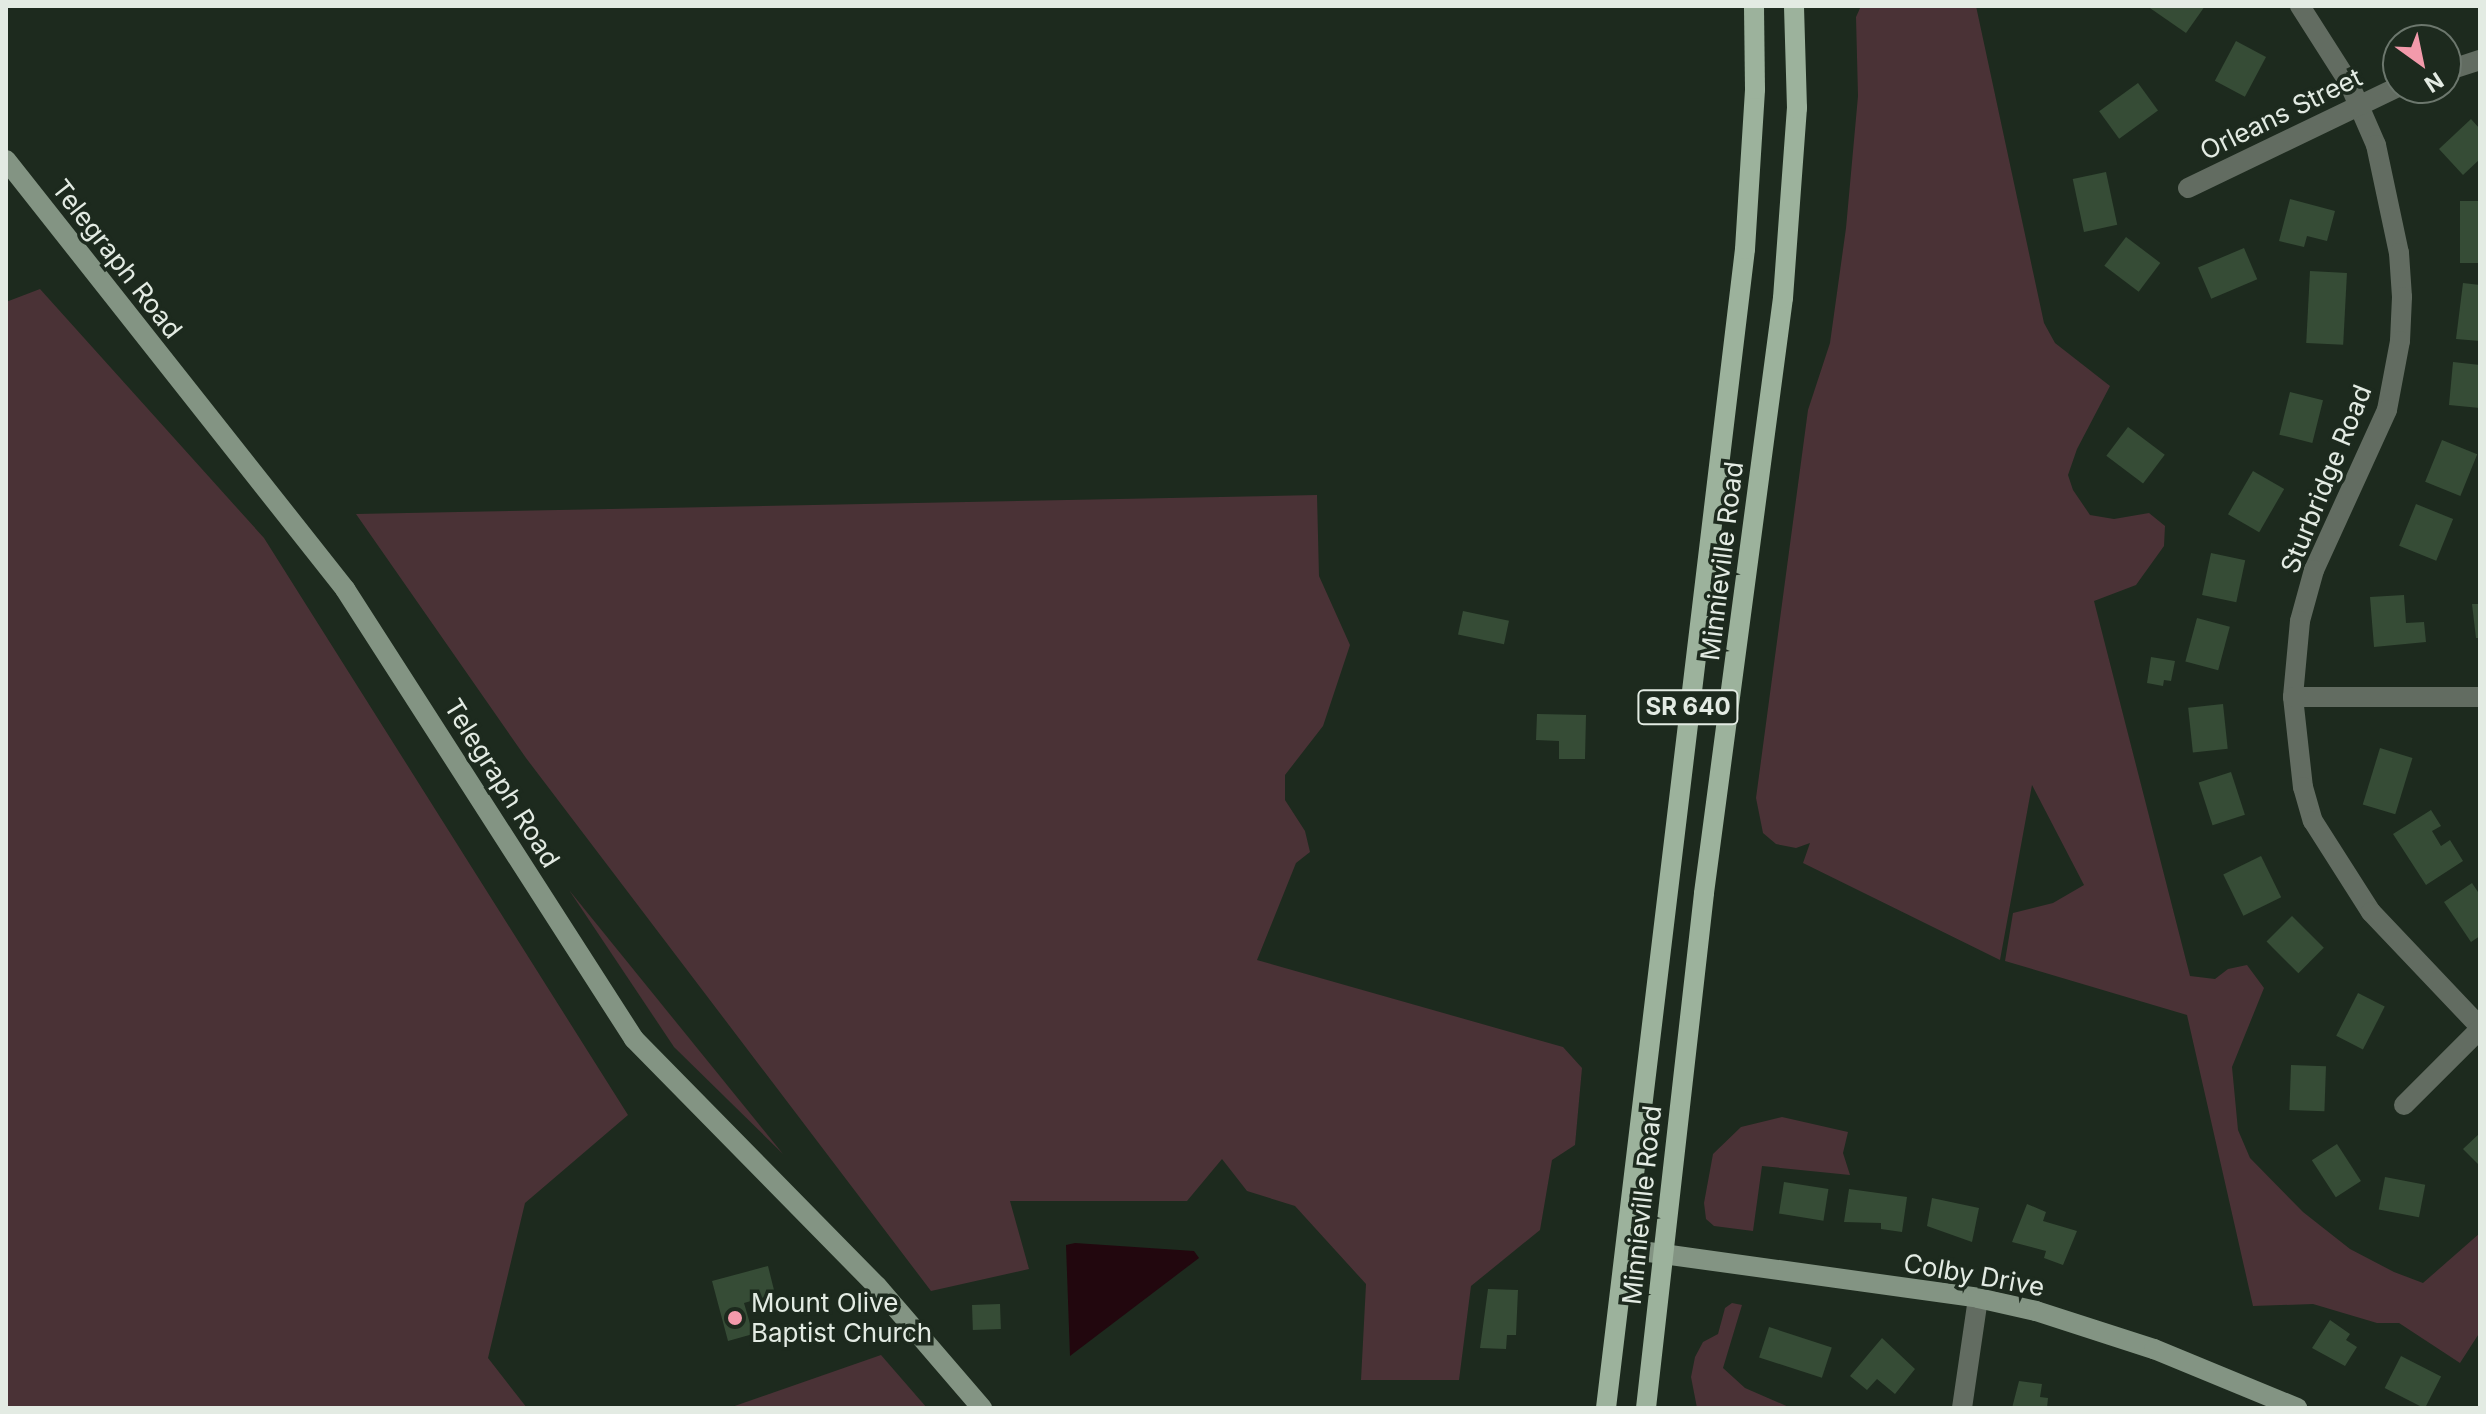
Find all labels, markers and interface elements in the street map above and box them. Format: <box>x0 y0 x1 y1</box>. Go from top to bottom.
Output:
north arrow <box>2382 24 2462 104</box>
street label: Orleans Street <box>2195 61 2367 167</box>
text: N <box>2420 67 2448 98</box>
street label: Telegraph Road <box>45 173 189 345</box>
street label: Sturbridge Road <box>2274 380 2378 578</box>
street label: Minnieville Road <box>1694 460 1750 662</box>
road number: SR 640 <box>1636 687 1740 727</box>
street label: Telegraph Road <box>438 693 566 873</box>
street label: Minnieville Road <box>1616 1104 1668 1306</box>
street label: Colby Drive <box>1901 1247 2047 1303</box>
place label: Mount Olive Baptist Church <box>751 1287 932 1348</box>
marker: Mount Olive Baptist Church <box>726 1309 744 1327</box>

